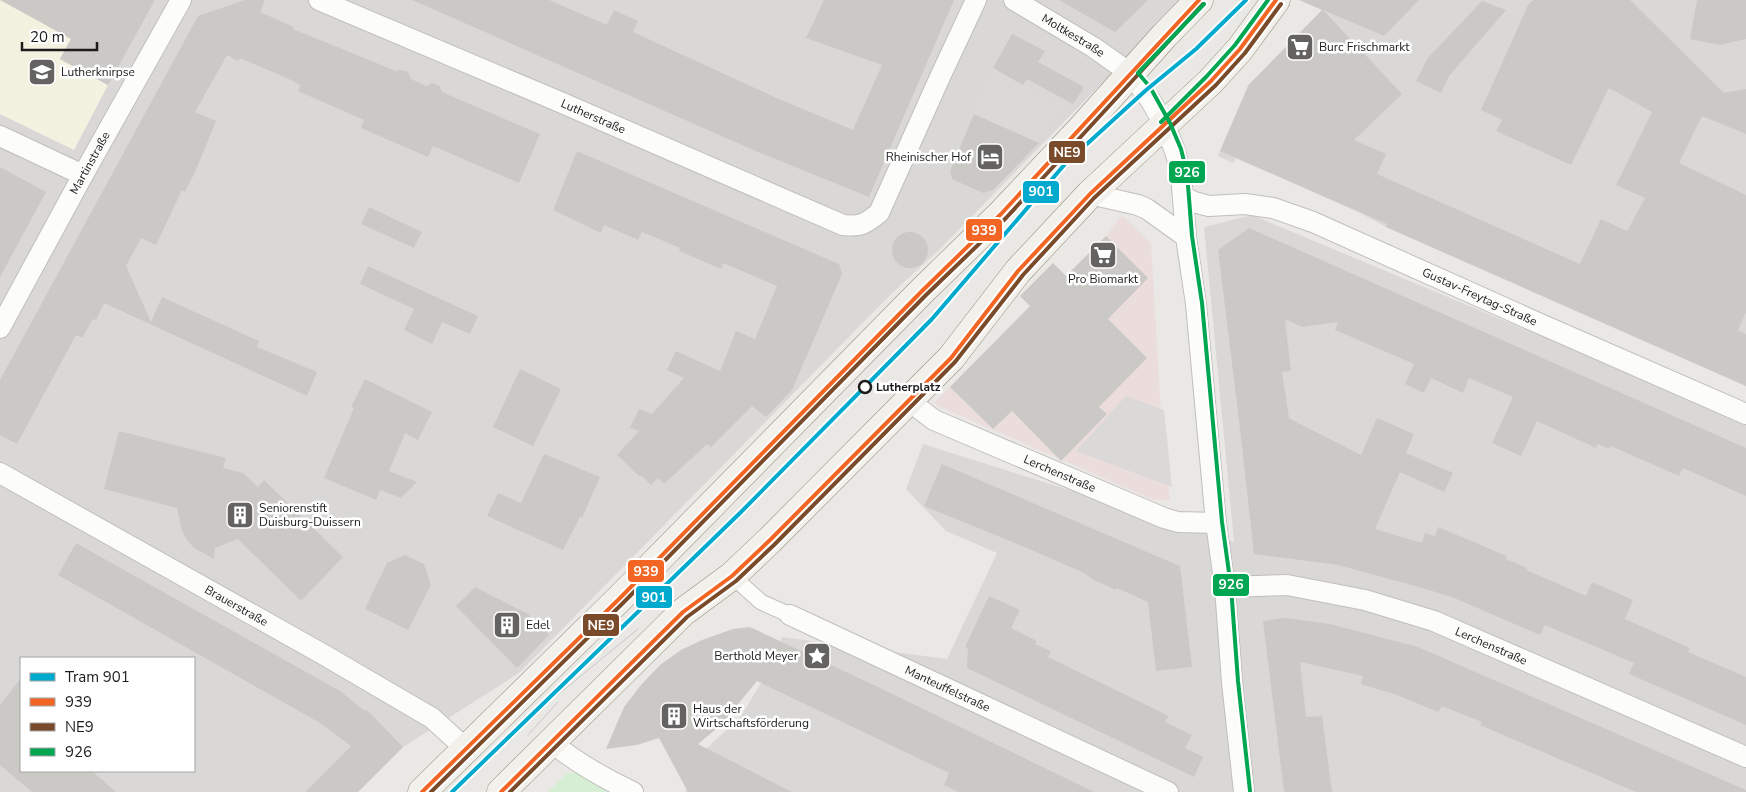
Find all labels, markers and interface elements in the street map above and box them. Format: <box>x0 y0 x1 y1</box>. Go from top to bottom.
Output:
street label: Moltkestraße <box>1039 10 1108 61</box>
scale bar <box>22 20 98 52</box>
text: 20 m <box>30 27 65 47</box>
supermarket icon: Burc Frischmarkt <box>1285 32 1315 62</box>
place label: Burc Frischmarkt <box>1319 39 1410 55</box>
school or university icon: Lutherknirpse <box>27 57 57 87</box>
place label: Lutherknirpse <box>61 64 135 80</box>
street label: Lutherstraße <box>558 95 628 138</box>
street label: Martinstraße <box>66 129 114 197</box>
line badge: NE9 <box>1048 140 1086 164</box>
hotel icon: Rheinischer Hof <box>975 142 1005 172</box>
text: NE9 <box>1053 143 1081 162</box>
place label: Rheinischer Hof <box>886 149 972 165</box>
line badge: 926 <box>1168 160 1206 184</box>
text: 926 <box>1174 163 1200 182</box>
line badge: 901 <box>1022 180 1060 204</box>
text: 901 <box>1028 182 1054 201</box>
line badge: 939 <box>965 218 1003 242</box>
text: 939 <box>971 221 997 240</box>
supermarket icon: Pro Biomarkt <box>1088 240 1118 270</box>
street label: Gustav-Freytag-Straße <box>1420 264 1540 329</box>
place label: Pro Biomarkt <box>1068 271 1139 287</box>
place label: Lutherplatz <box>876 379 941 395</box>
marker: Lutherplatz <box>858 380 872 394</box>
street label: Lerchenstraße <box>1021 451 1098 496</box>
building icon: Seniorenstift Duisburg-Duissern <box>225 500 255 530</box>
place label: Seniorenstift Duisburg-Duissern <box>259 500 361 530</box>
line badge: 939 <box>627 559 665 583</box>
text: 939 <box>633 562 659 581</box>
line badge: 926 <box>1212 573 1250 597</box>
text: 926 <box>1218 575 1244 594</box>
street label: Brauerstraße <box>202 581 271 630</box>
line badge: 901 <box>635 585 673 609</box>
text: 901 <box>641 588 667 607</box>
building icon: Edel <box>492 610 522 640</box>
line badge: NE9 <box>582 613 620 637</box>
text: NE9 <box>587 616 615 635</box>
place label: Edel <box>526 617 550 633</box>
street label: Lerchenstraße <box>1453 623 1530 669</box>
place icon: Berthold Meyer <box>802 641 832 671</box>
place label: Berthold Meyer <box>714 648 799 664</box>
legend <box>20 657 195 772</box>
street label: Manteuffelstraße <box>902 662 993 716</box>
text: Tram 901 <box>65 667 130 687</box>
text: 939 <box>65 692 92 712</box>
building icon: Haus der Wirtschaftsförderung <box>659 701 689 731</box>
place label: Haus der Wirtschaftsförderung <box>693 701 809 731</box>
text: NE9 <box>65 717 94 737</box>
text: 926 <box>65 742 92 762</box>

